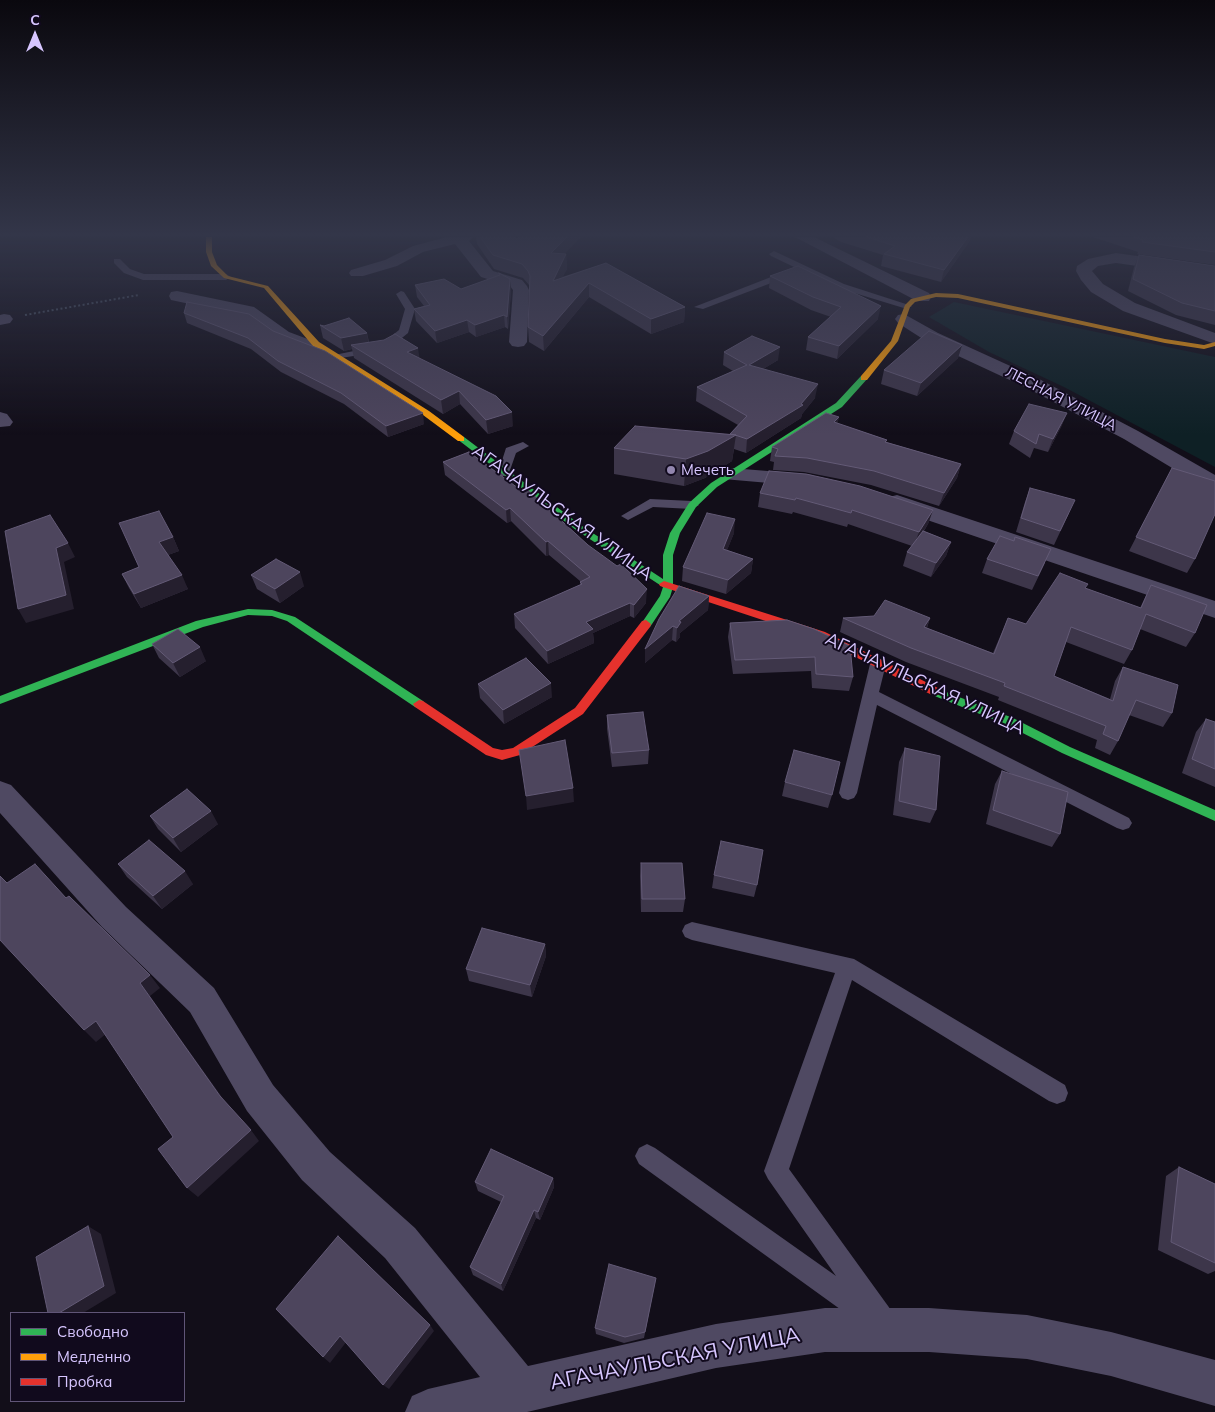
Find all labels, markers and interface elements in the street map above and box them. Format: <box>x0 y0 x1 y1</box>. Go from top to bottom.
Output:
north arrow <box>10 10 60 60</box>
text: С <box>30 11 40 29</box>
street label: ЛЕСНАЯ УЛИЦА <box>1002 363 1120 435</box>
street label: АГАЧАУЛЬСКАЯ УЛИЦА <box>468 440 656 586</box>
place label: Мечеть <box>681 461 734 479</box>
marker: Мечеть <box>665 464 677 476</box>
street label: АГАЧАУЛЬСКАЯ УЛИЦА <box>822 628 1028 740</box>
legend <box>10 1312 185 1402</box>
text: Свободно <box>57 1322 129 1341</box>
street label: АГАЧАУЛЬСКАЯ УЛИЦА <box>548 1322 802 1396</box>
text: Медленно <box>57 1347 131 1366</box>
text: Пробка <box>57 1372 112 1391</box>

